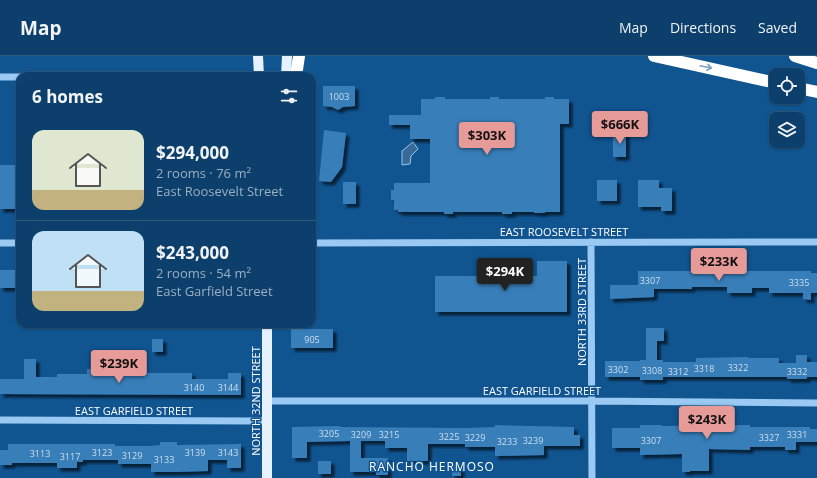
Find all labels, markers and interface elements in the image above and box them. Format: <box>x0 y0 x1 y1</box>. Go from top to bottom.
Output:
text: Map <box>20 15 61 41</box>
text: Map <box>619 18 648 37</box>
text: Directions <box>670 18 736 37</box>
text: Saved <box>758 18 797 37</box>
one-way arrow <box>699 63 712 71</box>
map controls <box>769 68 805 148</box>
button: locate <box>769 68 805 104</box>
text: 6 homes <box>32 85 103 108</box>
icon: filters <box>278 85 300 107</box>
house number: 1003 <box>329 90 349 103</box>
pin: $666K <box>592 111 648 145</box>
button: layers <box>769 112 805 148</box>
text: $666K <box>601 115 639 133</box>
pin: $303K <box>459 122 515 156</box>
text: $303K <box>468 126 506 144</box>
text: $294,000 <box>156 141 229 164</box>
icon: home <box>64 146 112 194</box>
text: 2 rooms · 76 m² <box>156 164 251 182</box>
text: East Roosevelt Street <box>156 182 283 200</box>
street label: EAST ROOSEVELT STREET <box>500 224 628 239</box>
text: $243,000 <box>156 241 229 264</box>
icon: home <box>64 247 112 295</box>
pin: $233K <box>691 248 747 282</box>
text: $233K <box>700 252 738 270</box>
pin: $294K <box>477 258 533 292</box>
street label: NORTH 33RD STREET <box>574 258 589 366</box>
text: $294K <box>486 262 524 280</box>
text: 2 rooms · 54 m² <box>156 264 251 282</box>
house number: 3307 <box>640 274 660 287</box>
house number: 3335 <box>789 276 809 289</box>
text: East Garfield Street <box>156 282 273 300</box>
house number: 905 <box>304 333 320 346</box>
street label: NORTH 32ND STREET <box>248 346 263 456</box>
pin: $239K <box>91 350 147 384</box>
text: $239K <box>100 354 138 372</box>
house number: 3322 <box>728 361 748 374</box>
house number: 3318 <box>694 362 714 375</box>
house number: 3302 <box>608 363 628 376</box>
house number: 3308 <box>642 364 662 377</box>
house number: 3312 <box>668 365 688 378</box>
house number: 3332 <box>787 365 807 378</box>
house number: 3140 <box>184 381 204 394</box>
house number: 3144 <box>218 381 238 394</box>
street label: EAST GARFIELD STREET <box>483 383 601 398</box>
street label: EAST GARFIELD STREET <box>75 403 193 418</box>
pin: $243K <box>679 406 735 440</box>
text: $243K <box>688 410 726 428</box>
house number: 3205 <box>319 427 339 440</box>
house number: 3209 <box>351 428 371 441</box>
house number: 3215 <box>379 428 399 441</box>
house number: 3331 <box>787 428 807 441</box>
house number: 3225 <box>439 430 459 443</box>
house number: 3229 <box>465 431 485 444</box>
house number: 3327 <box>759 431 779 444</box>
house number: 3239 <box>523 434 543 447</box>
house number: 3307 <box>641 434 661 447</box>
house number: 3233 <box>497 435 517 448</box>
house number: 3123 <box>92 446 112 459</box>
house number: 3139 <box>185 446 205 459</box>
house number: 3143 <box>218 446 238 459</box>
house number: 3113 <box>30 447 50 460</box>
house number: 3129 <box>122 449 142 462</box>
house number: 3117 <box>60 450 80 463</box>
house number: 3133 <box>154 453 174 466</box>
district label: RANCHO HERMOSO <box>369 458 495 475</box>

